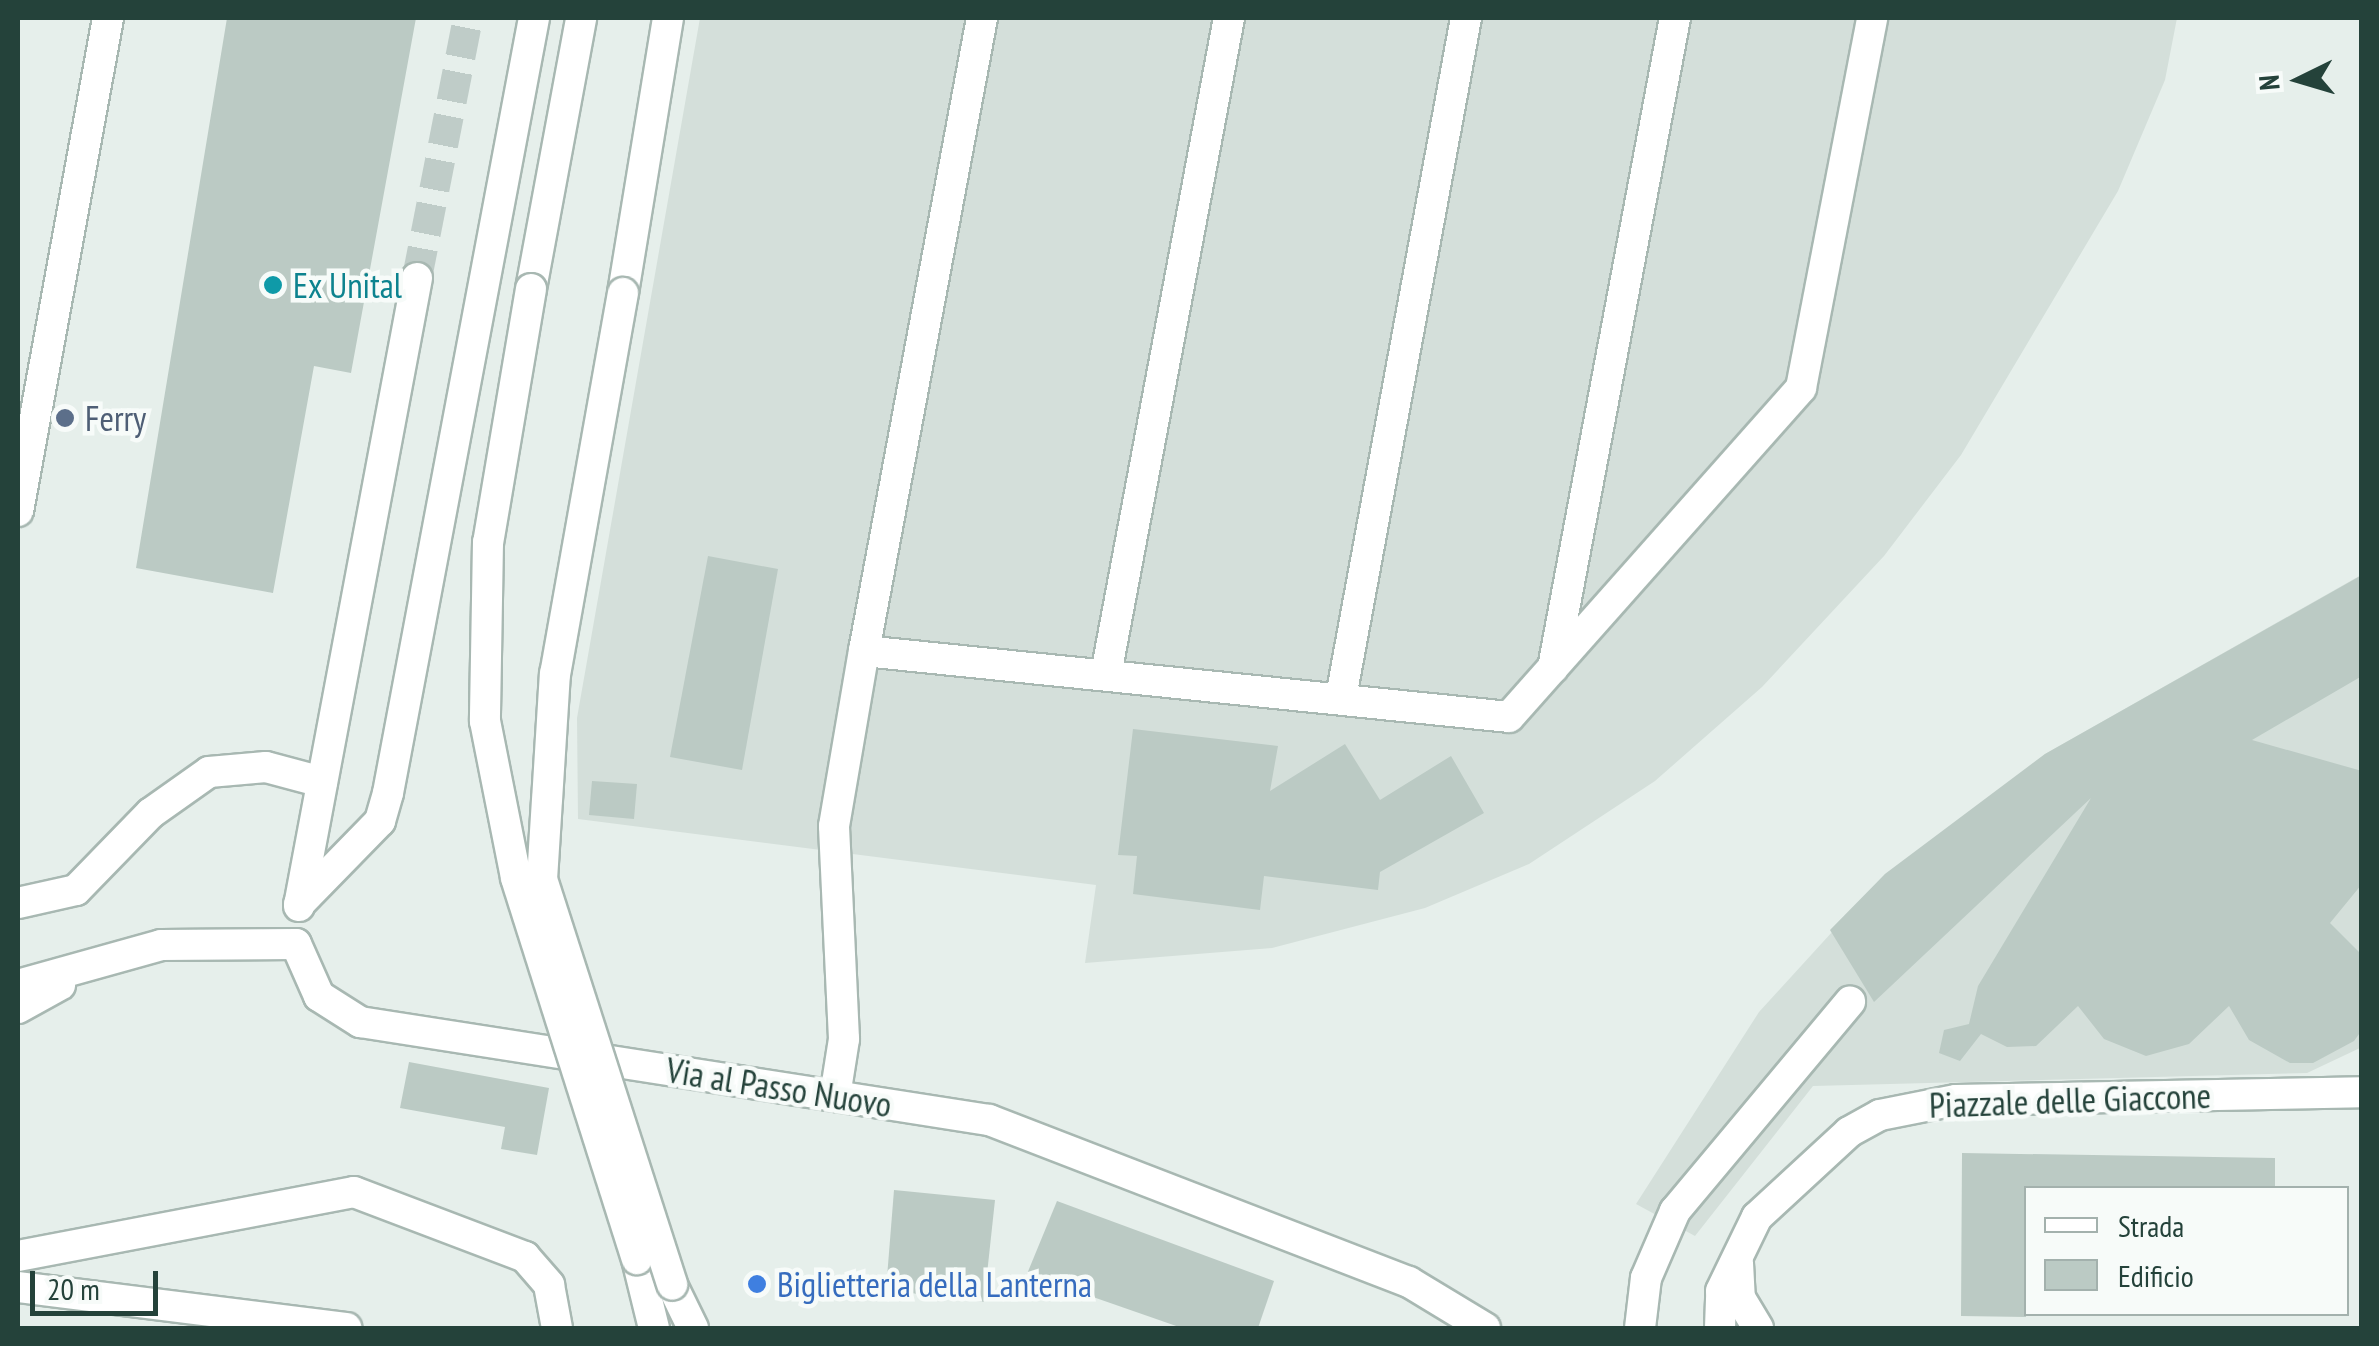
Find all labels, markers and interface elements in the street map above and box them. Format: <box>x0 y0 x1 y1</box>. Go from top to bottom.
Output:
north arrow <box>2249 30 2349 130</box>
text: N <box>2250 74 2288 92</box>
place label: Ex Unital <box>293 264 403 306</box>
marker: Ex Unital <box>262 274 284 296</box>
place label: Ferry <box>85 397 146 439</box>
marker: Ferry <box>54 407 76 429</box>
street label: Via al Passo Nuovo <box>663 1048 895 1126</box>
street label: Piazzale delle Giaccone <box>1928 1074 2212 1126</box>
legend <box>2024 1186 2349 1316</box>
text: Strada <box>2118 1206 2184 1245</box>
scale bar <box>35 1251 162 1313</box>
text: Edificio <box>2118 1256 2194 1295</box>
place label: Biglietteria della Lanterna <box>777 1263 1092 1305</box>
text: 20 m <box>47 1269 100 1308</box>
marker: Biglietteria della Lanterna <box>746 1273 768 1295</box>

